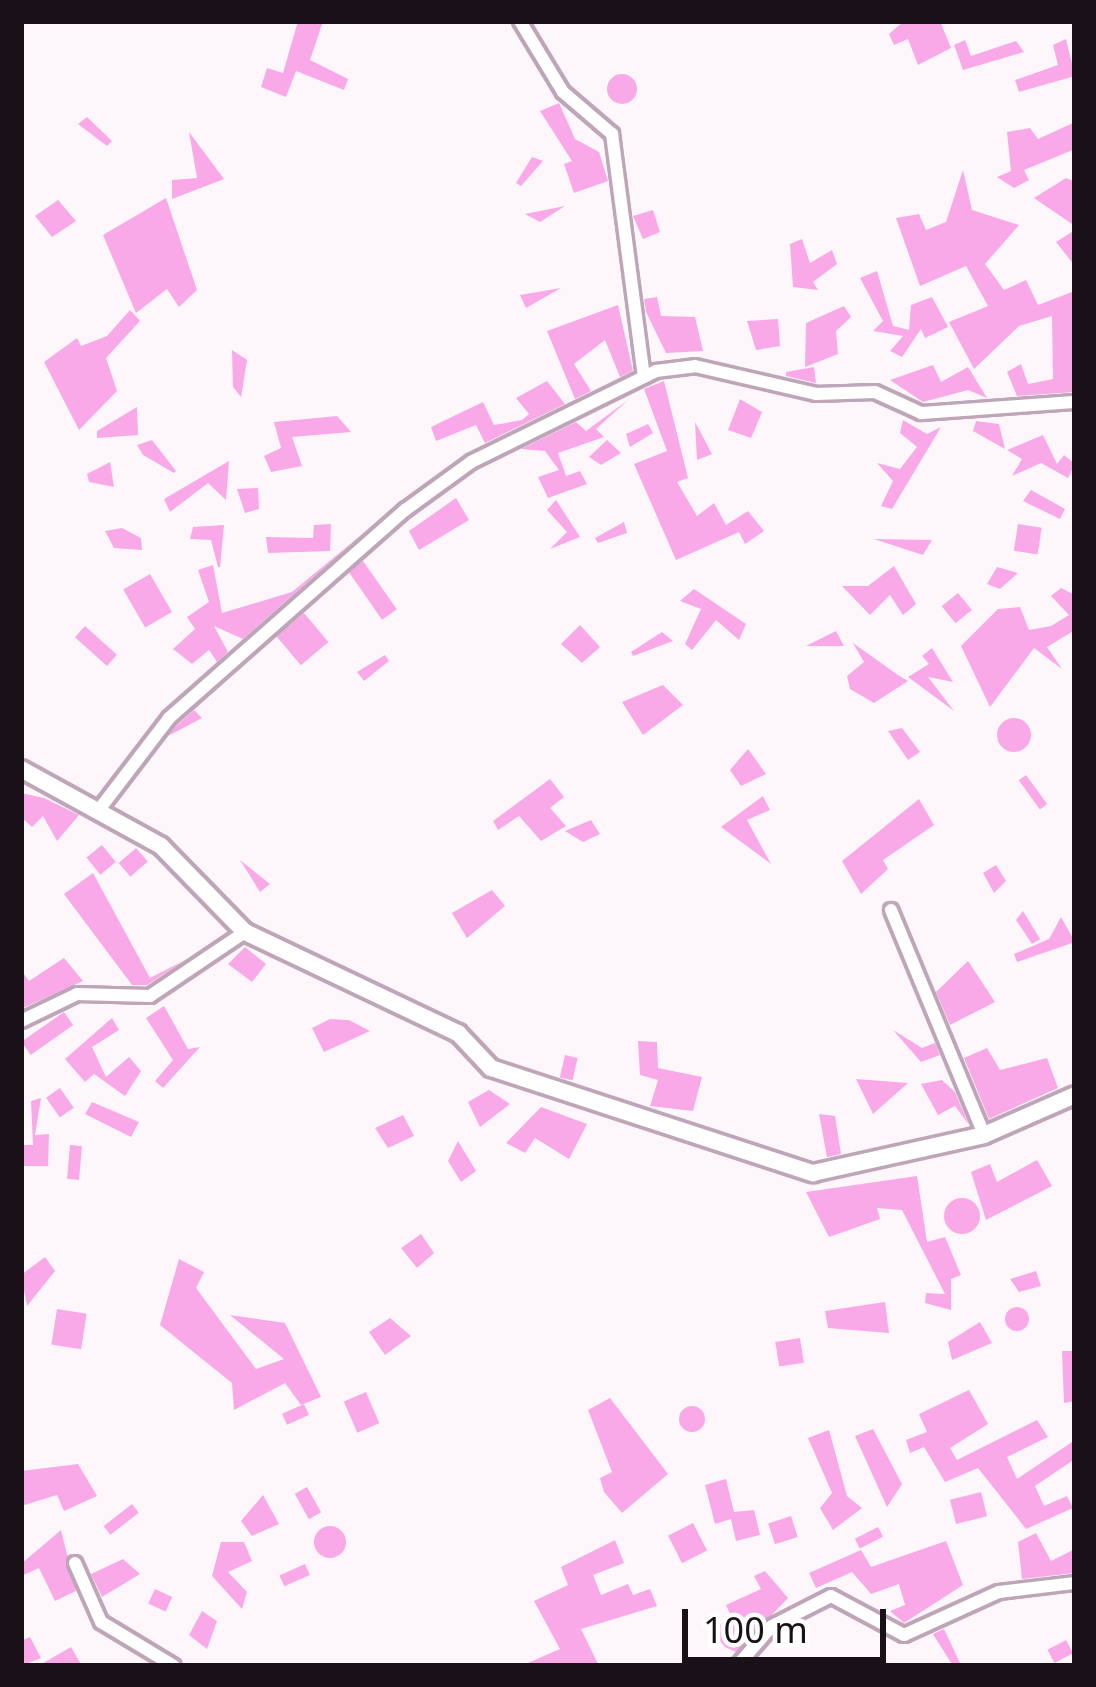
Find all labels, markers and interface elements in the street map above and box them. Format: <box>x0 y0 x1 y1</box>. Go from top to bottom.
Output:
scale bar <box>688 1585 892 1659</box>
text: 100 m <box>703 1605 808 1654</box>

